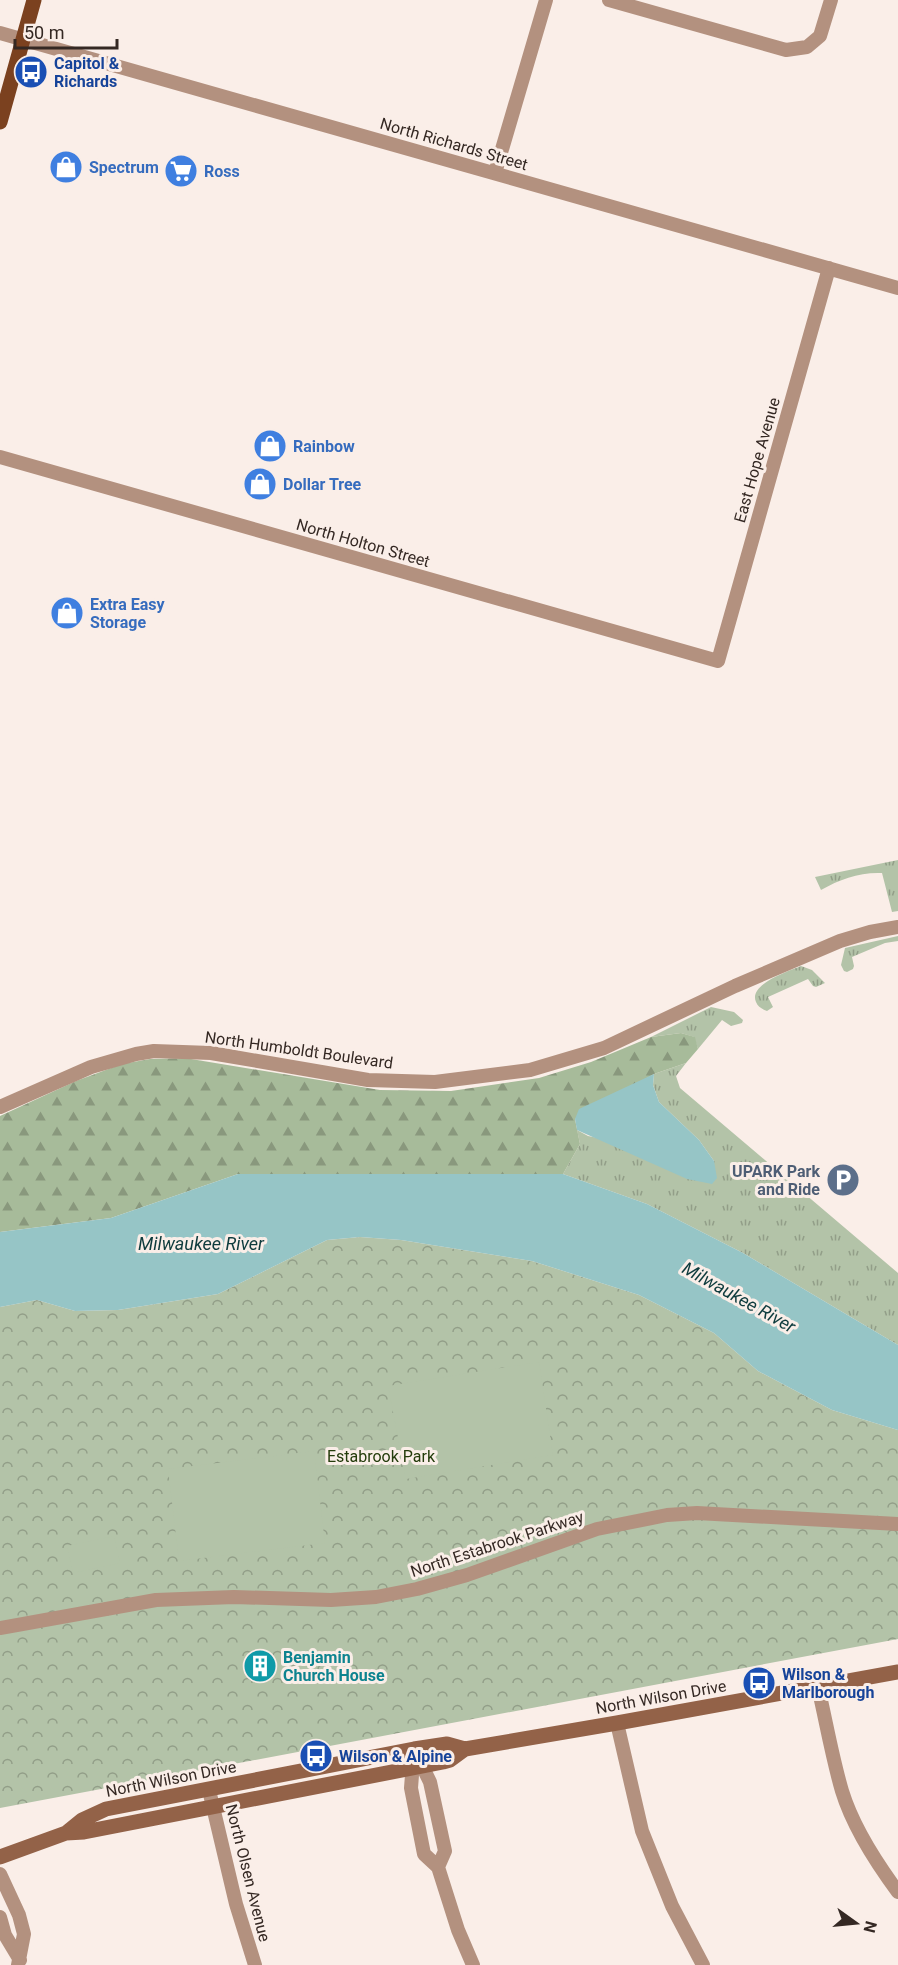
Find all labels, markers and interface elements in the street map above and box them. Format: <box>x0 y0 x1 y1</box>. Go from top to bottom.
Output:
scale bar <box>15 12 117 50</box>
text: 50 m <box>24 22 64 43</box>
bus stop icon: Capitol & Richards <box>13 54 49 90</box>
place label: Capitol & Richards <box>54 54 120 91</box>
street label: North Richards Street <box>378 114 530 174</box>
shop icon: Spectrum <box>48 149 84 185</box>
supermarket icon: Ross <box>163 153 199 189</box>
place label: Spectrum <box>89 158 159 177</box>
place label: Ross <box>204 162 240 181</box>
street label: East Hope Avenue <box>730 395 784 525</box>
shop icon: Rainbow <box>252 428 288 464</box>
place label: Rainbow <box>293 437 355 456</box>
shop icon: Dollar Tree <box>242 466 278 502</box>
place label: Dollar Tree <box>283 475 362 494</box>
street label: North Holton Street <box>294 515 432 571</box>
shop icon: Extra Easy Storage <box>49 595 85 631</box>
place label: Extra Easy Storage <box>90 595 165 632</box>
street label: North Humboldt Boulevard <box>204 1027 394 1073</box>
place label: UPARK Park and Ride <box>732 1162 820 1199</box>
parking icon: UPARK Park and Ride <box>825 1162 861 1198</box>
water label: Milwaukee River <box>138 1233 265 1254</box>
water label: Milwaukee River <box>679 1257 800 1337</box>
park label: Estabrook Park <box>327 1447 436 1466</box>
street label: North Estabrook Parkway <box>408 1507 586 1581</box>
building icon: Benjamin Church House <box>242 1648 278 1684</box>
place label: Benjamin Church House <box>283 1648 385 1685</box>
bus stop icon: Wilson & Marlborough <box>741 1665 777 1701</box>
place label: Wilson & Marlborough <box>782 1665 874 1702</box>
street label: North Wilson Drive <box>594 1676 728 1718</box>
bus stop icon: Wilson & Alpine <box>298 1738 334 1774</box>
place label: Wilson & Alpine <box>339 1747 452 1766</box>
street label: North Wilson Drive <box>104 1757 238 1801</box>
street label: North Olsen Avenue <box>222 1802 274 1944</box>
north arrow <box>826 1893 886 1953</box>
text: N <box>859 1919 881 1935</box>

